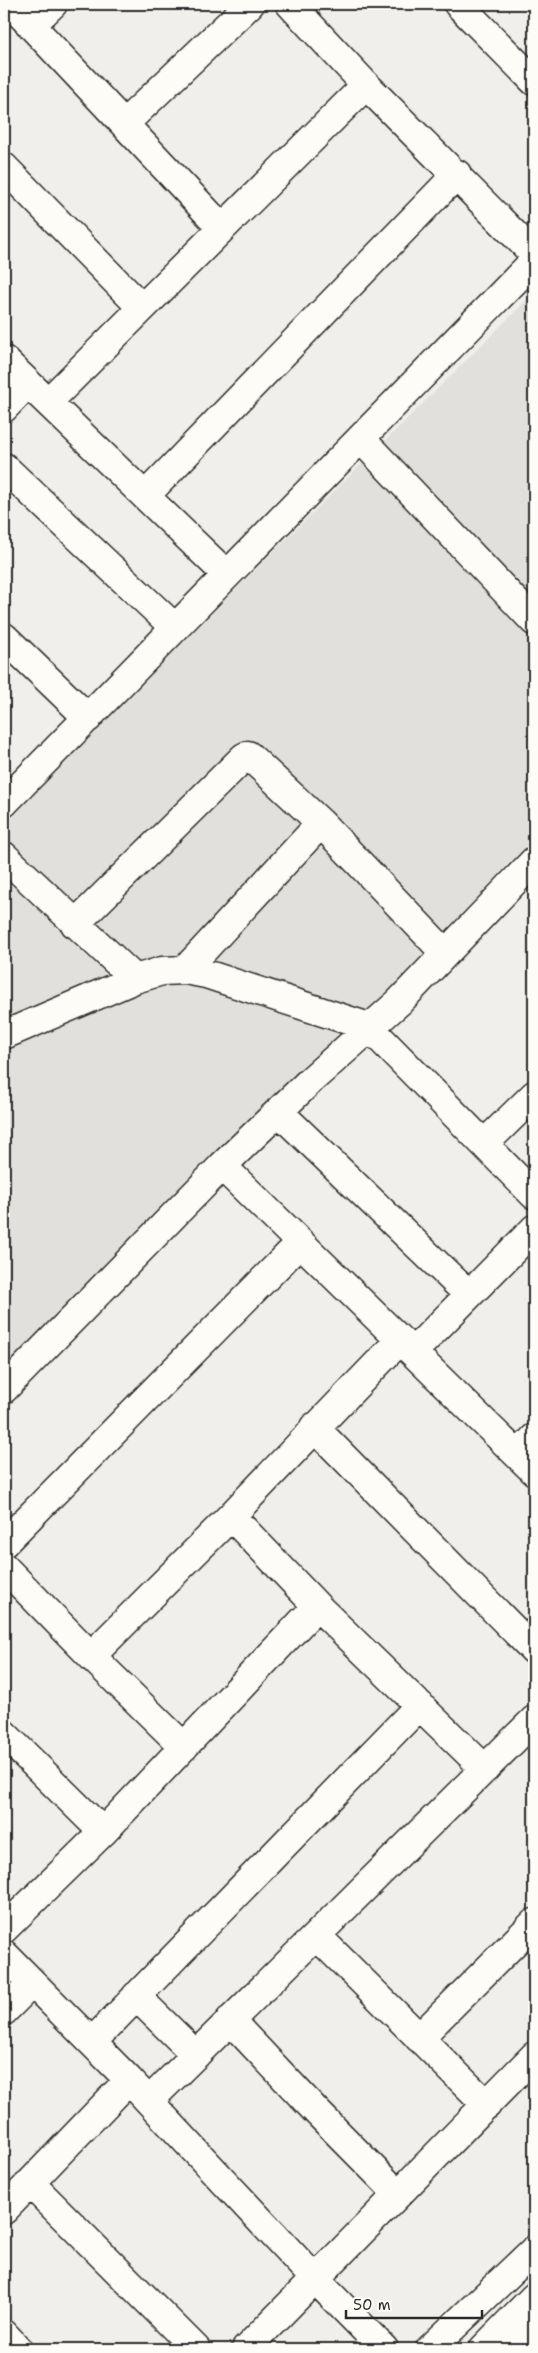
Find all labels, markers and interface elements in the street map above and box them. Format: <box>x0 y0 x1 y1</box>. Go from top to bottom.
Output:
scale bar <box>346 2288 482 2320</box>
text: 50 m <box>353 2295 391 2315</box>

